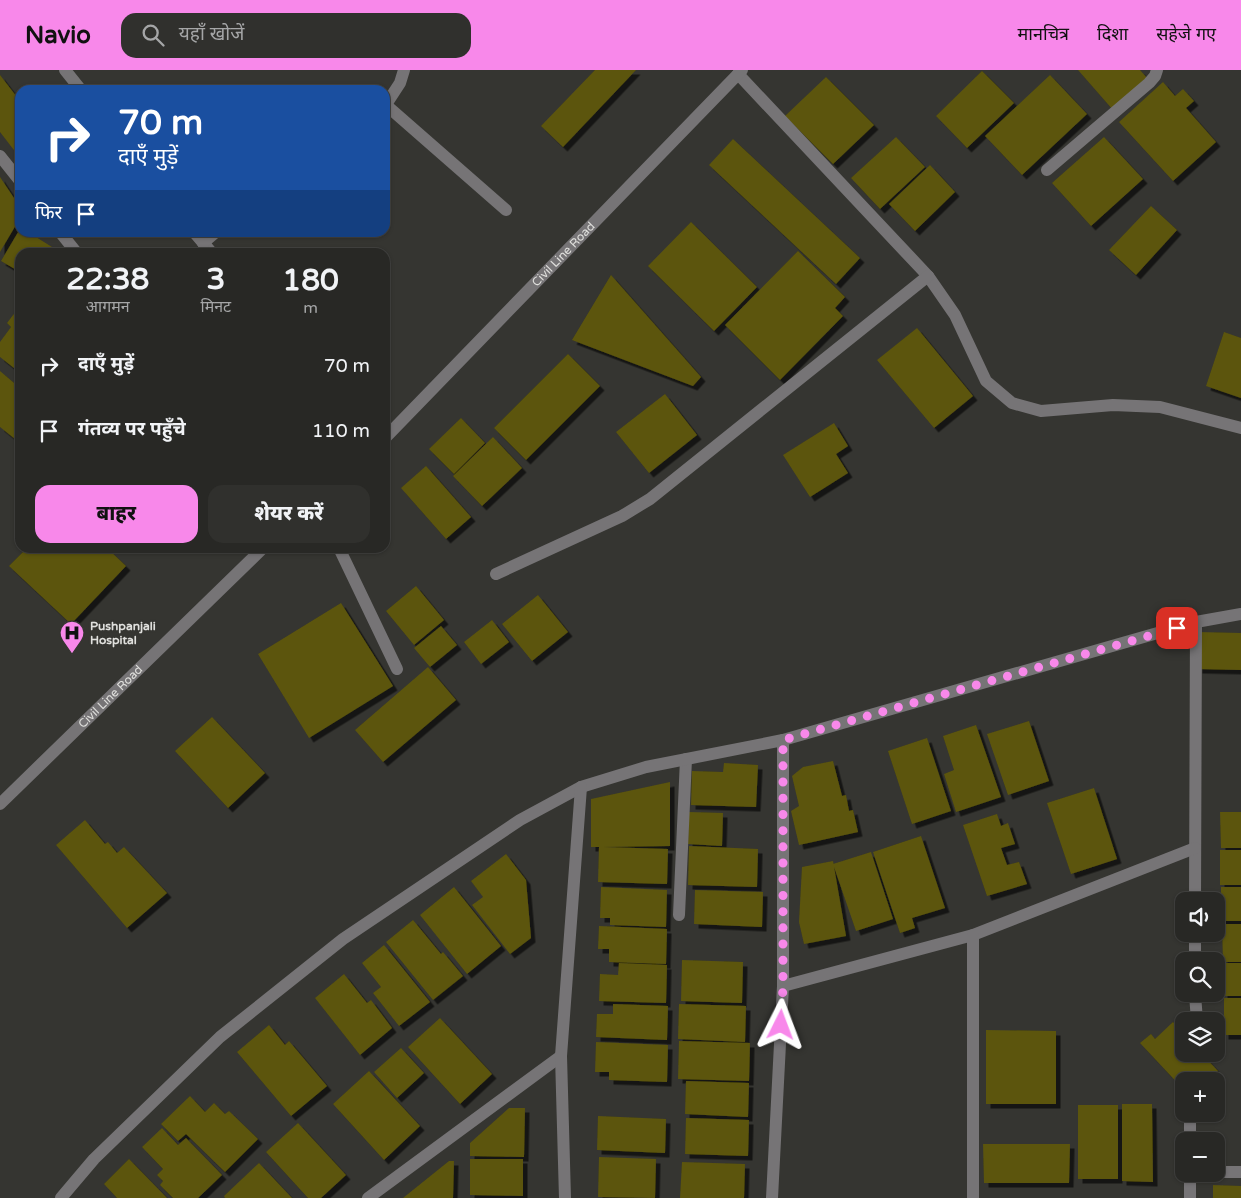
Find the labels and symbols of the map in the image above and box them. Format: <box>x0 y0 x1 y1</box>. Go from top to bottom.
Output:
street label: Civil Line Road <box>529 219 598 289</box>
pin <box>1156 607 1198 649</box>
place label: Pushpanjali Hospital <box>90 619 156 648</box>
hospital icon: Pushpanjali Hospital <box>59 620 85 654</box>
street label: Civil Line Road <box>75 662 145 731</box>
position arrow <box>754 998 806 1050</box>

